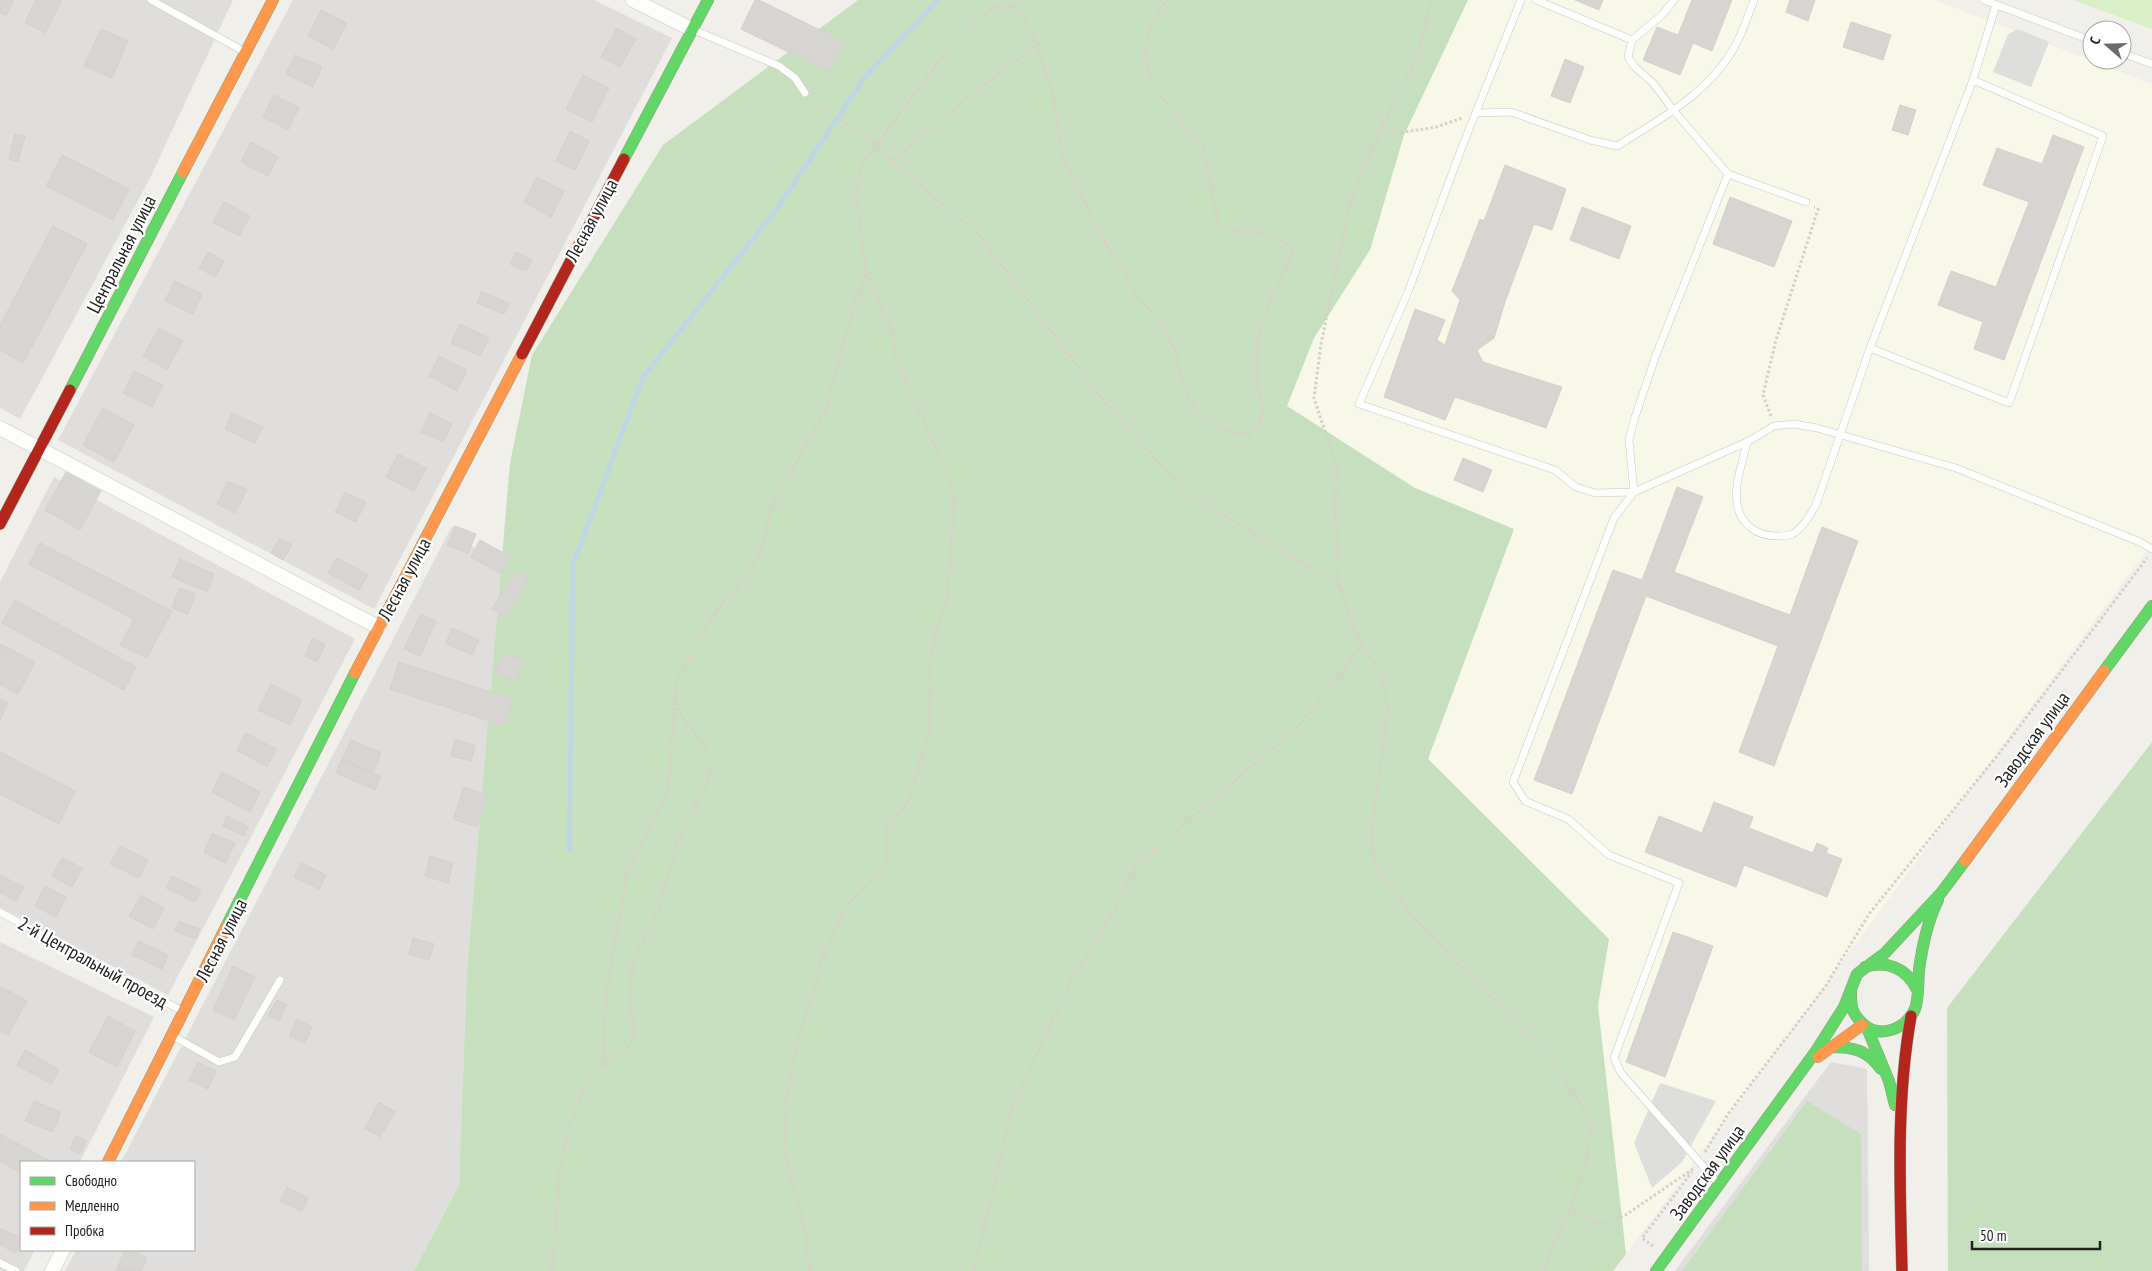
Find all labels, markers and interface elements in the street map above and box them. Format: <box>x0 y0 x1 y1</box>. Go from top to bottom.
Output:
north arrow <box>2082 20 2132 70</box>
text: С <box>2085 34 2105 47</box>
street label: Лесная улица <box>559 175 623 266</box>
street label: Центральная улица <box>81 191 161 317</box>
street label: Лесная улица <box>372 534 436 625</box>
street label: Заводская улица <box>1989 687 2075 791</box>
street label: Лесная улица <box>189 894 252 986</box>
street label: 2-й Центральный проезд <box>14 911 173 1014</box>
street label: Заводская улица <box>1664 1120 1750 1224</box>
legend <box>20 1161 195 1251</box>
text: Свободно <box>65 1171 117 1190</box>
text: Медленно <box>65 1196 119 1215</box>
scale bar <box>1972 1218 2100 1250</box>
text: Пробка <box>65 1221 104 1240</box>
text: 50 m <box>1980 1226 2006 1245</box>

